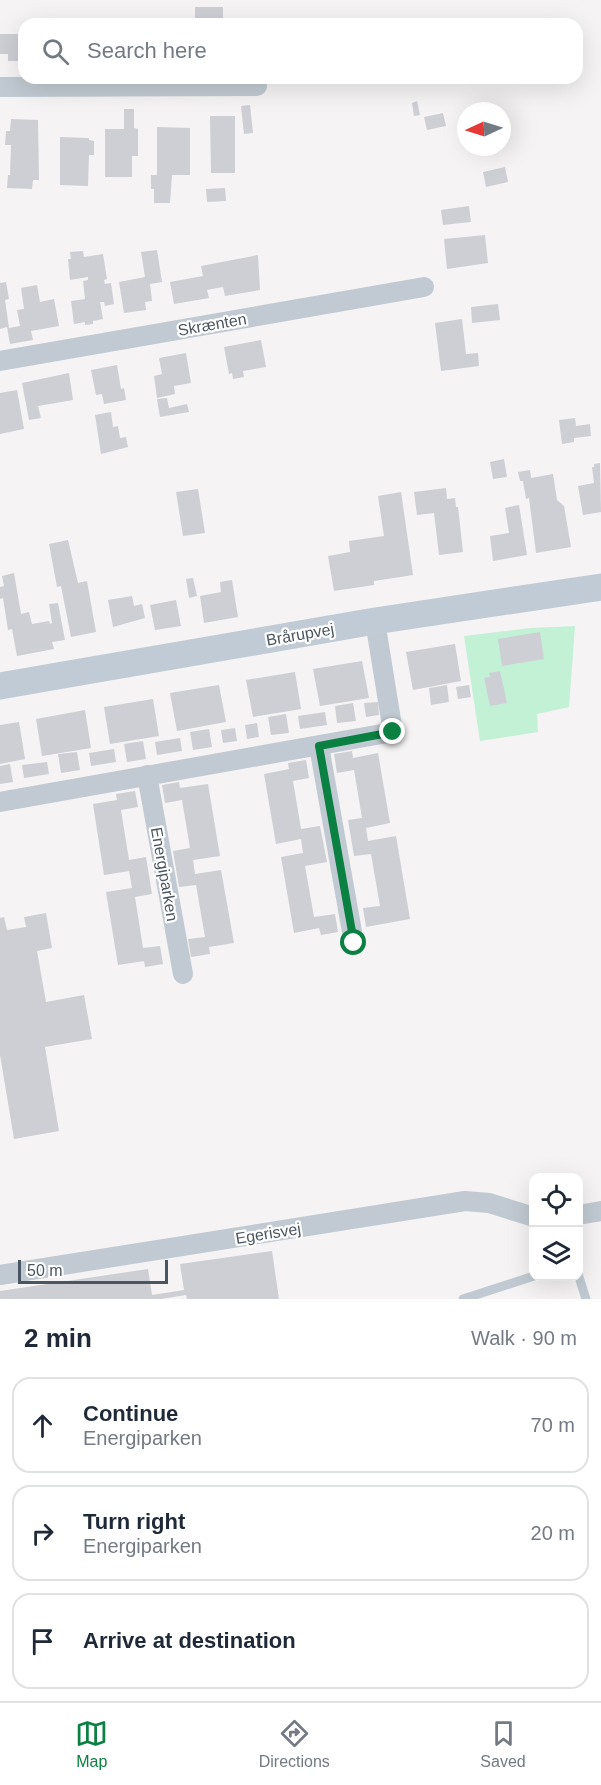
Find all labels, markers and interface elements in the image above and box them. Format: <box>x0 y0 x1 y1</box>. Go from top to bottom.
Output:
search box <box>18 18 583 84</box>
icon: search <box>39 35 72 68</box>
text: Search here <box>87 38 207 63</box>
north arrow <box>457 102 511 156</box>
street label: Skrænten <box>176 310 248 339</box>
street label: Brårupvej <box>265 620 335 649</box>
route end <box>379 718 405 744</box>
street label: Energiparken <box>148 826 181 922</box>
route start <box>340 929 366 955</box>
map controls <box>529 1173 583 1281</box>
button: locate <box>529 1173 583 1227</box>
street label: Egerisvej <box>234 1220 302 1247</box>
button: layers <box>529 1227 583 1281</box>
scale bar <box>18 1257 168 1284</box>
text: 50 m <box>27 1262 63 1279</box>
text: 2 min <box>24 1323 92 1353</box>
text: Walk · 90 m <box>471 1327 577 1349</box>
text: Continue <box>83 1401 178 1426</box>
icon: ahead <box>26 1409 59 1442</box>
text: 70 m <box>531 1414 575 1436</box>
text: Energiparken <box>83 1427 202 1449</box>
text: Turn right <box>83 1509 185 1534</box>
icon: right <box>26 1517 59 1550</box>
text: 20 m <box>531 1522 575 1544</box>
text: Energiparken <box>83 1535 202 1557</box>
icon: arrive <box>26 1625 59 1658</box>
text: Arrive at destination <box>83 1628 296 1653</box>
tab: Map <box>75 1717 108 1771</box>
tab: Directions <box>259 1717 330 1771</box>
tab: Saved <box>480 1717 526 1771</box>

